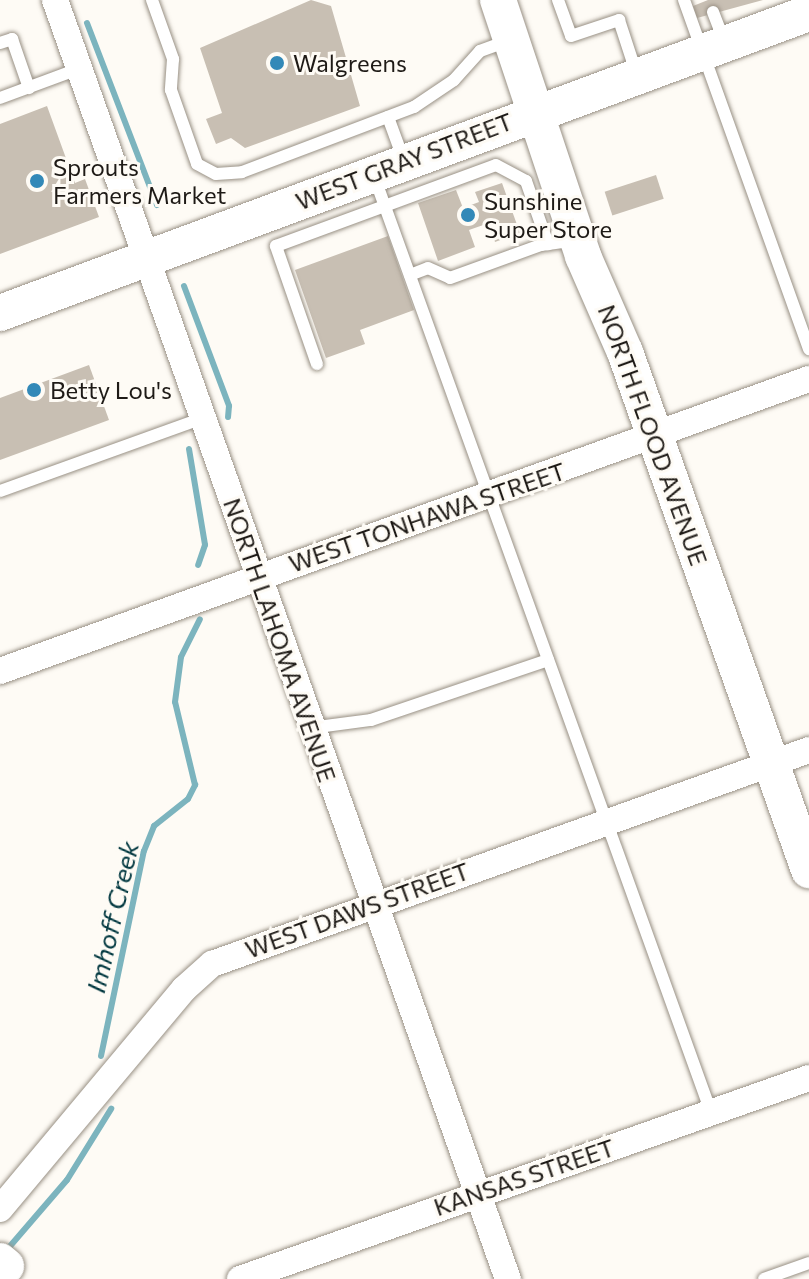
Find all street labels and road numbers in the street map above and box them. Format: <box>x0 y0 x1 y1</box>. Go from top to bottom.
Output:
street label: WEST GRAY STREET <box>292 106 516 216</box>
street label: NORTH FLOOD AVENUE <box>592 301 714 569</box>
street label: WEST TONHAWA STREET <box>285 456 569 578</box>
street label: NORTH LAHOMA AVENUE <box>218 494 342 786</box>
street label: WEST DAWS STREET <box>241 856 473 964</box>
street label: KANSAS STREET <box>430 1133 618 1221</box>

